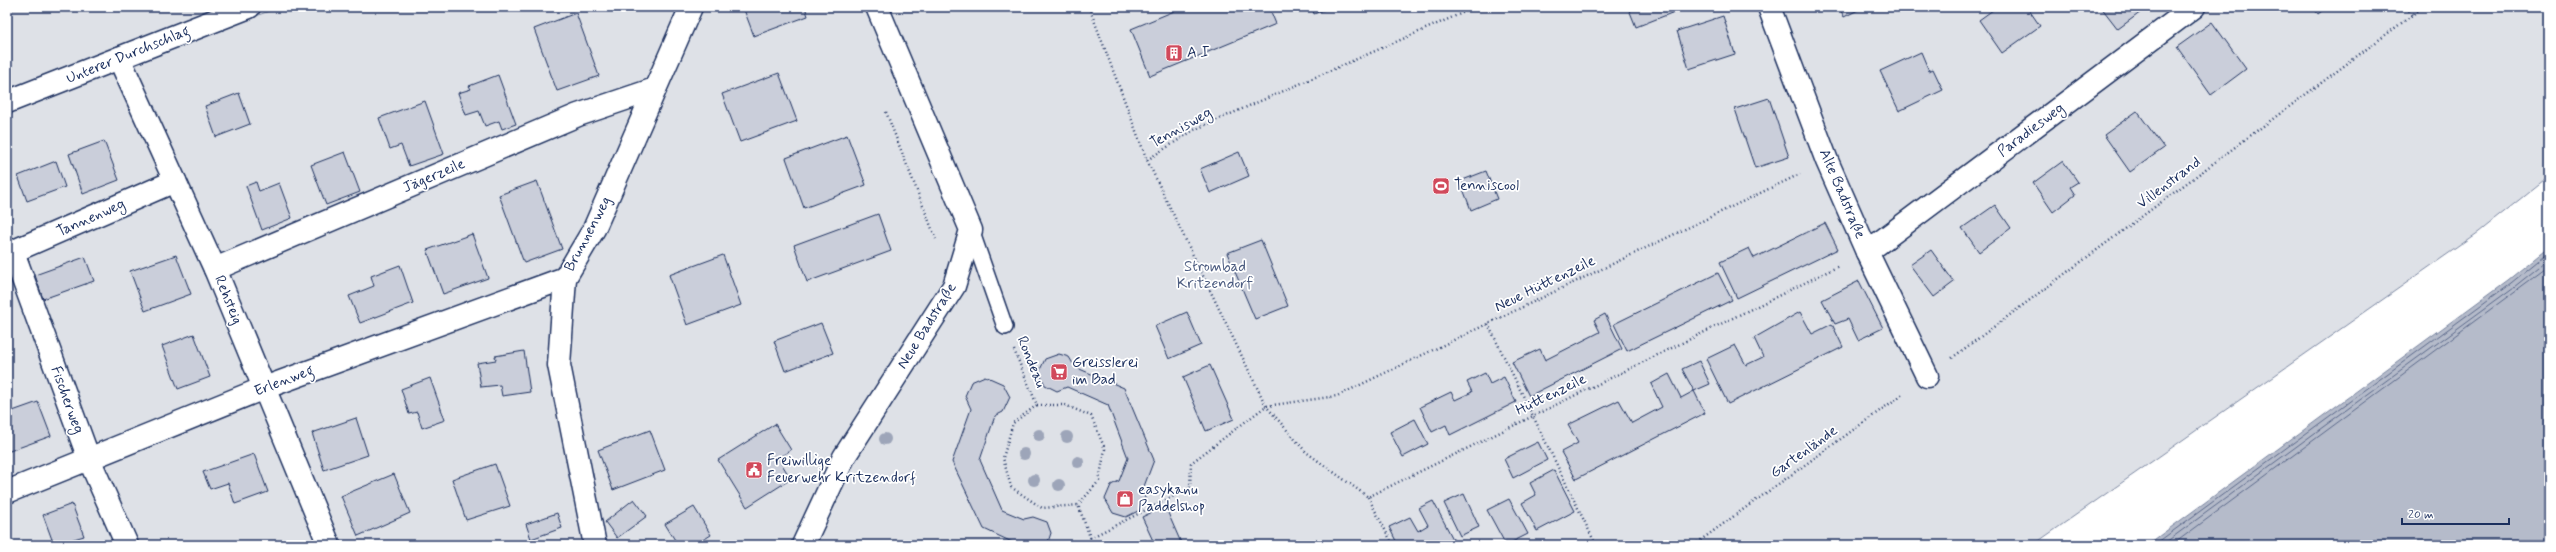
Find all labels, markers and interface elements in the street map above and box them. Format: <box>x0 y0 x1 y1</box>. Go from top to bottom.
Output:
street label: Unterer Durchschlag <box>63 21 193 90</box>
building icon: A I <box>1164 43 1184 63</box>
place label: A I <box>1187 43 1210 63</box>
street label: Paradiesweg <box>1994 98 2069 163</box>
street label: Tennisweg <box>1147 103 1216 154</box>
street label: Alte Badstraße <box>1814 146 1870 242</box>
street label: Villenstrand <box>2133 152 2205 214</box>
street label: Jägerzeile <box>400 154 468 198</box>
sports icon: Tenniscool <box>1431 176 1451 196</box>
place label: Tenniscool <box>1454 176 1519 196</box>
street label: Brunnenweg <box>560 193 616 275</box>
street label: Tannenweg <box>54 194 129 243</box>
street label: Neue Hüttenzeile <box>1491 251 1599 317</box>
park label: Strombad Kritzendorf <box>1177 257 1254 294</box>
street label: Rehsteig <box>209 273 247 327</box>
street label: Neue Badstraße <box>893 279 961 373</box>
street label: Rondeau <box>1012 333 1050 391</box>
place label: Greisslerei im Bad <box>1072 353 1138 390</box>
street label: Erlenweg <box>251 361 317 402</box>
supermarket icon: Greisslerei im Bad <box>1049 362 1069 382</box>
street label: Fischerweg <box>45 363 88 437</box>
street label: Hüttenzeile <box>1512 369 1590 421</box>
street label: Gartenlände <box>1766 421 1842 483</box>
place label: Freiwillige Feuerwehr Kritzendorf <box>767 451 916 488</box>
public building icon: Freiwillige Feuerwehr Kritzendorf <box>744 460 764 480</box>
place label: easykanu Paddelshop <box>1138 480 1205 517</box>
shop icon: easykanu Paddelshop <box>1115 489 1135 509</box>
scale bar <box>2402 500 2509 526</box>
text: 20 m <box>2408 507 2434 523</box>

